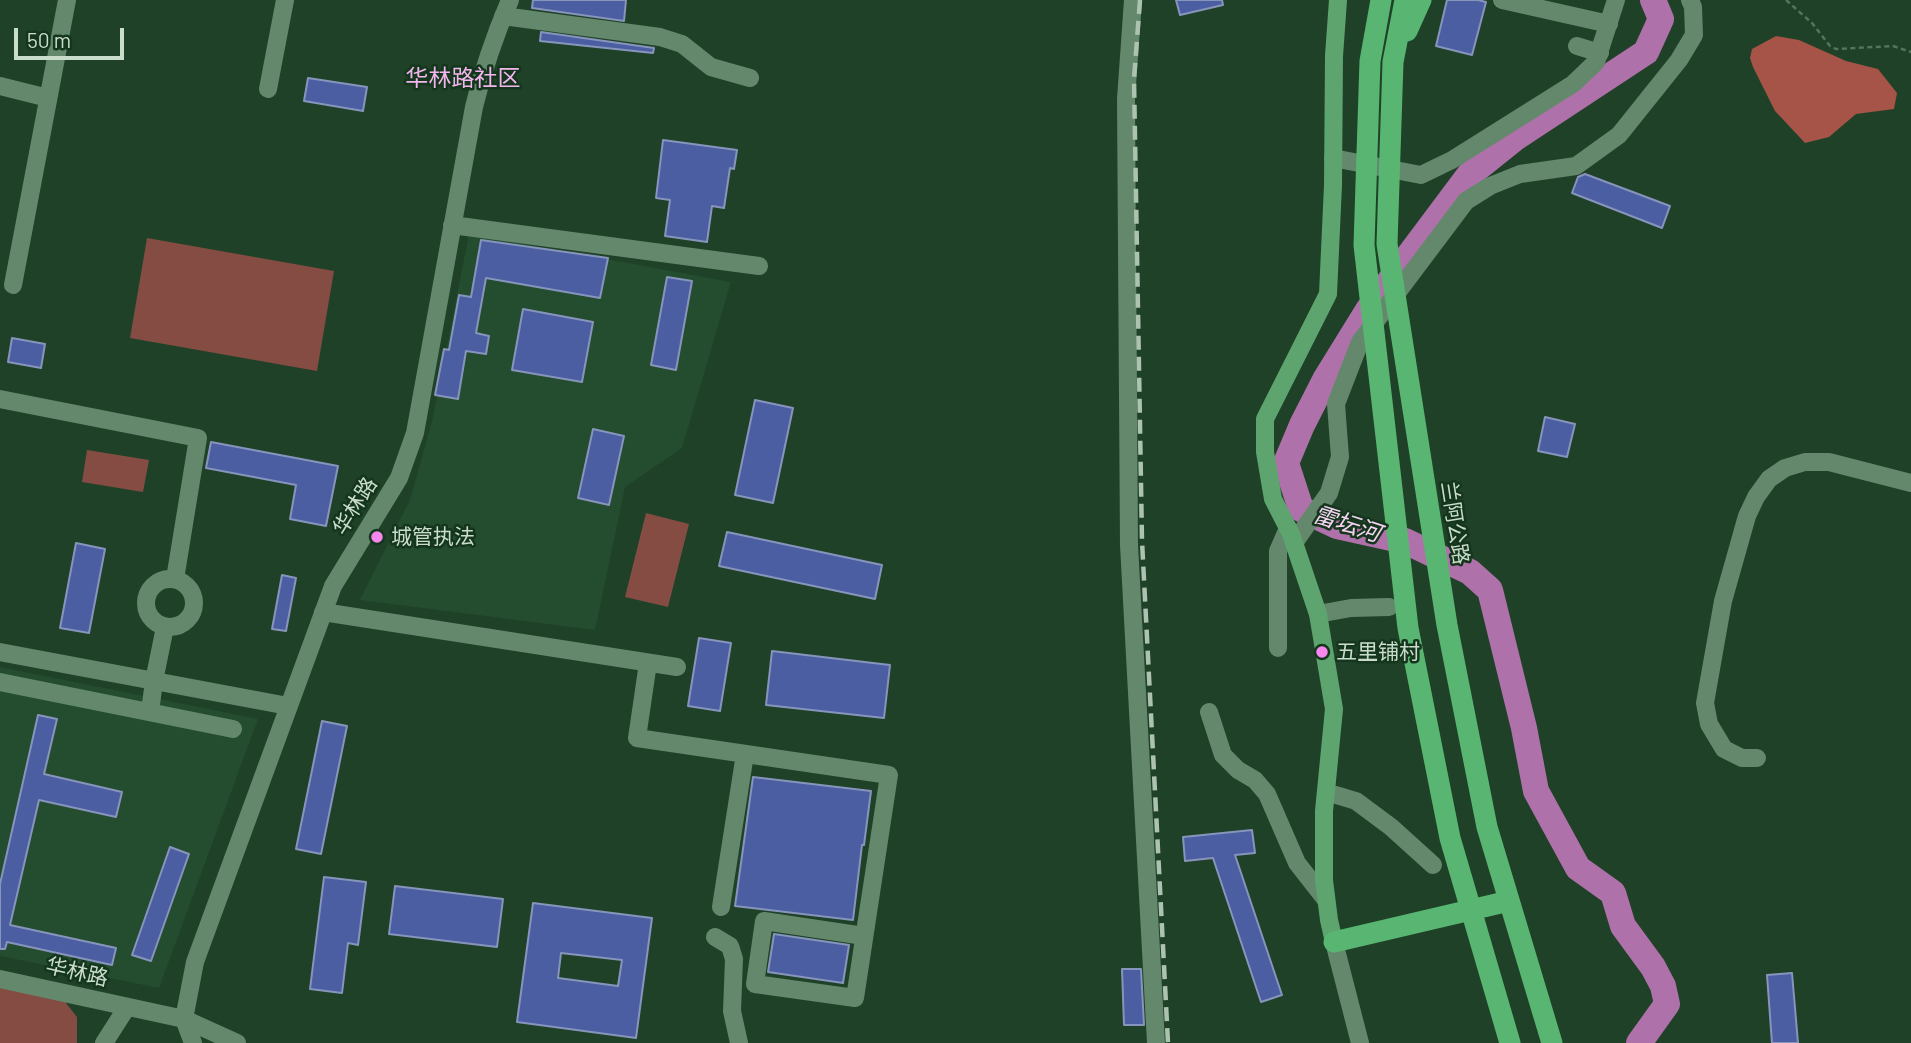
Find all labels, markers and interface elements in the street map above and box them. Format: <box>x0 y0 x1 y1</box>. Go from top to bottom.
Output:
scale bar <box>18 14 128 58</box>
text: 50 m <box>27 27 71 52</box>
district label: 华林路社区 <box>406 64 520 92</box>
street label: 华林路 <box>328 473 382 539</box>
street label: 兰阿公路 <box>1436 480 1474 566</box>
water label: 雷坛河 <box>1310 500 1384 548</box>
place label: 城管执法 <box>391 524 475 550</box>
marker: 城管执法 <box>369 529 385 545</box>
place label: 五里铺村 <box>1336 639 1420 665</box>
marker: 五里铺村 <box>1314 644 1330 660</box>
street label: 华林路 <box>43 953 111 991</box>

